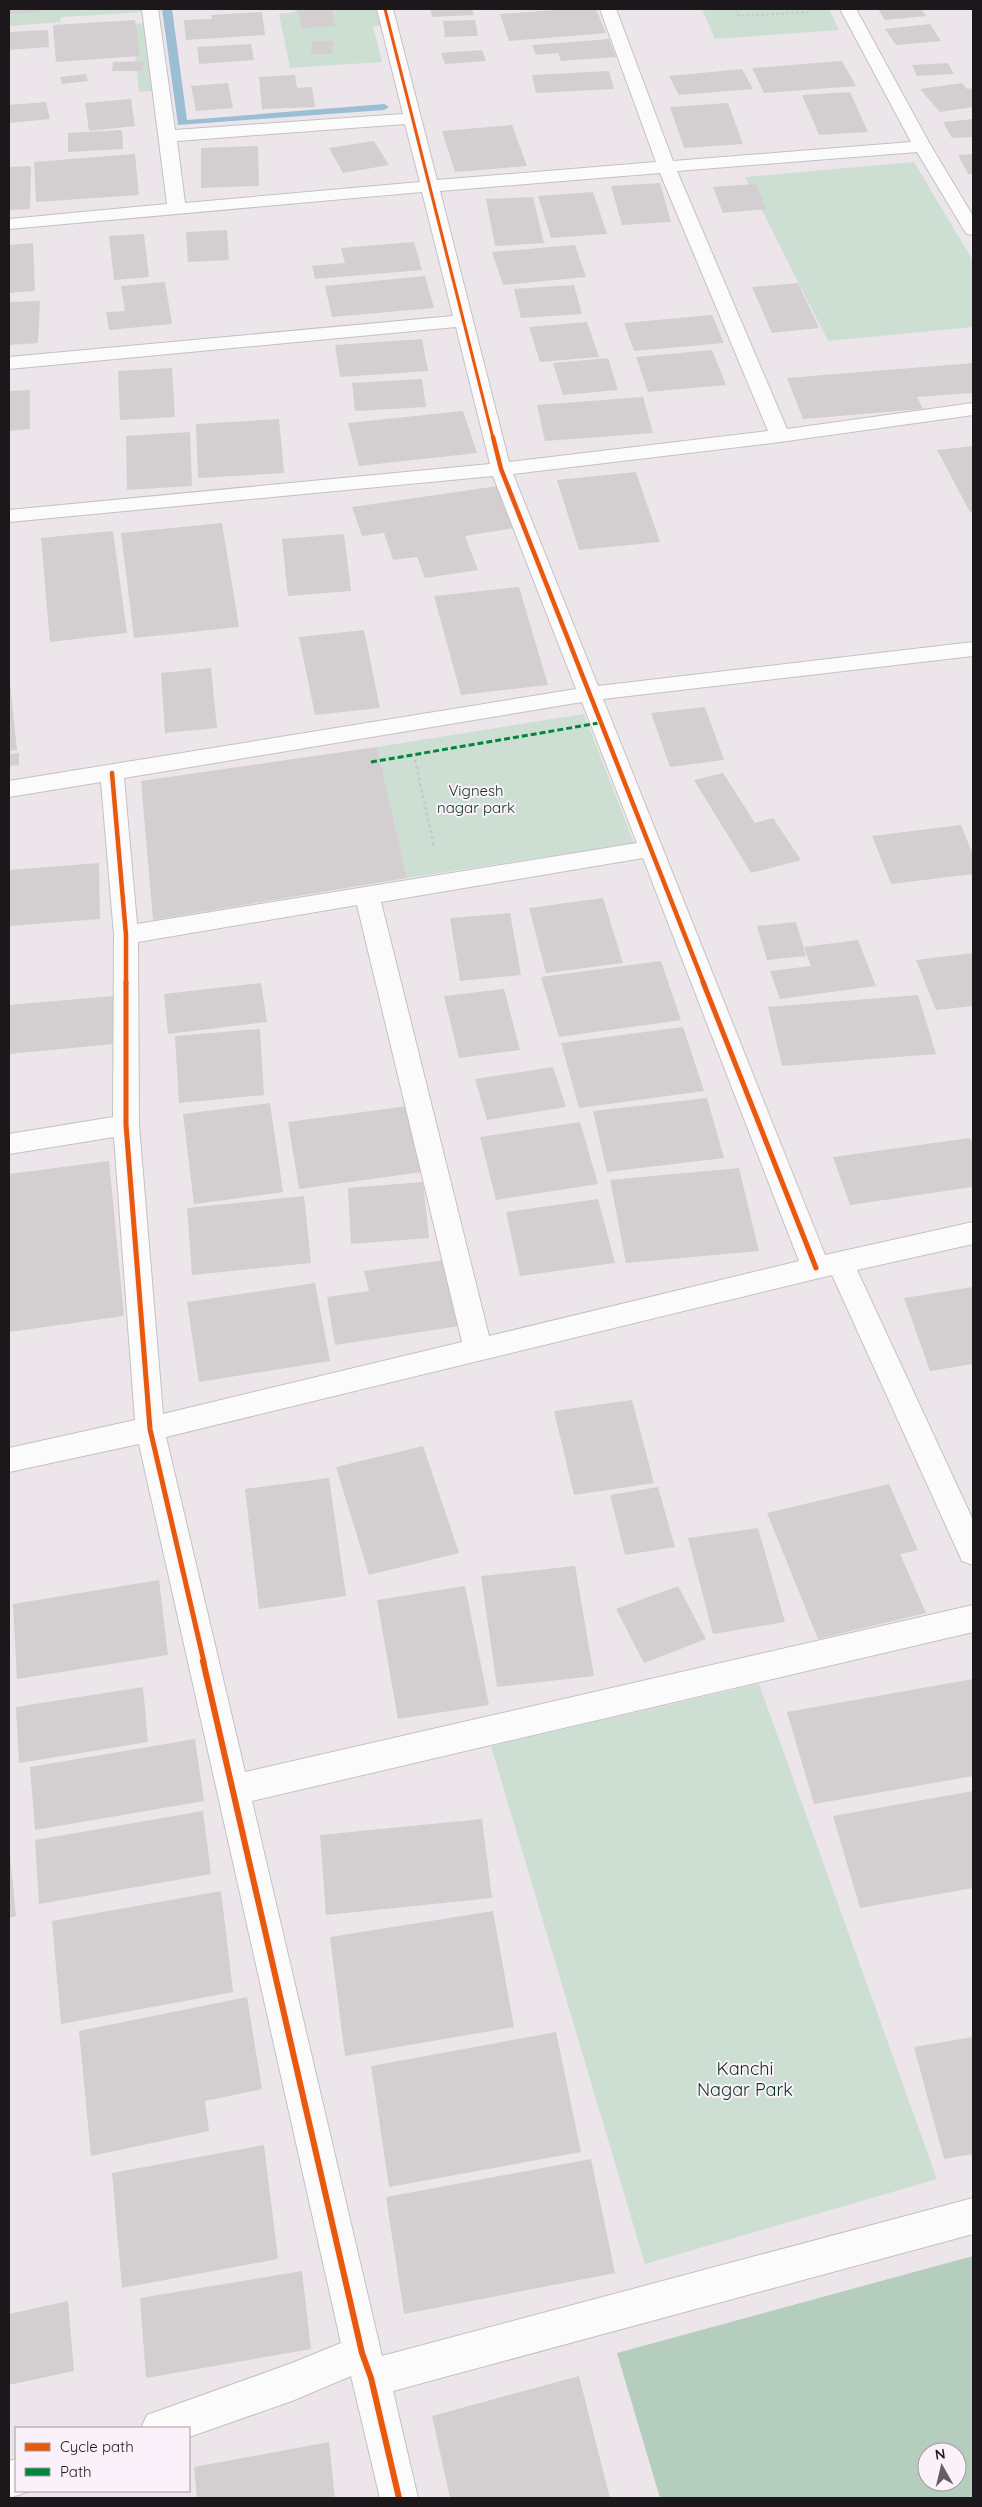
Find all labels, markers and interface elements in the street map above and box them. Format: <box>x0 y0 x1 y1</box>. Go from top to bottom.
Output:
park label: Vignesh nagar park <box>437 781 515 817</box>
park label: Kanchi Nagar Park <box>697 2057 793 2101</box>
legend <box>15 2427 190 2492</box>
text: Cycle path <box>60 2437 134 2456</box>
north arrow <box>917 2442 967 2492</box>
text: N <box>934 2444 947 2464</box>
text: Path <box>60 2462 92 2481</box>

